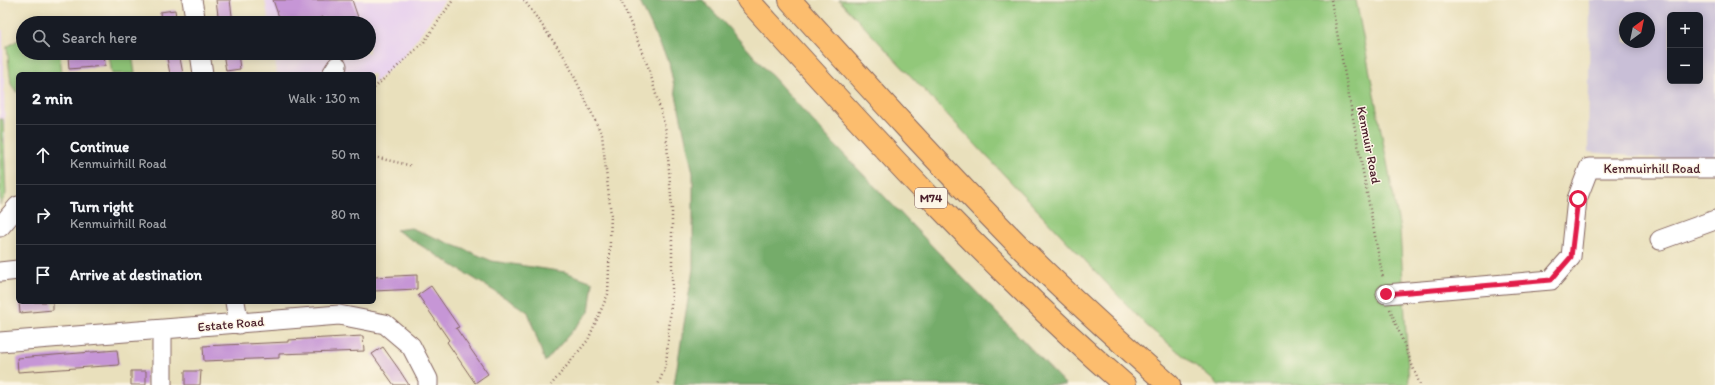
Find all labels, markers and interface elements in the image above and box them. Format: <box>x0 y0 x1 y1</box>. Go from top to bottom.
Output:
north arrow <box>1619 12 1655 48</box>
map controls <box>1667 12 1703 84</box>
button: + <box>1667 12 1703 48</box>
search box <box>16 16 376 60</box>
icon: search <box>30 27 52 49</box>
text: Search here <box>62 29 137 47</box>
button: − <box>1667 48 1703 84</box>
text: 2 min <box>32 88 72 108</box>
text: Walk · 130 m <box>288 91 360 106</box>
street label: Kenmuir Road <box>1354 105 1384 185</box>
text: Continue <box>70 138 129 156</box>
icon: ahead <box>32 144 54 166</box>
text: 50 m <box>331 147 360 162</box>
text: Kenmuirhill Road <box>70 156 167 171</box>
street label: Kenmuirhill Road <box>1604 161 1700 176</box>
road number: M74 <box>915 188 947 208</box>
route start <box>1569 190 1587 208</box>
text: Turn right <box>70 198 134 216</box>
icon: right <box>32 204 54 226</box>
text: 80 m <box>331 207 360 222</box>
text: Kenmuirhill Road <box>70 216 167 231</box>
icon: arrive <box>32 264 54 286</box>
text: Arrive at destination <box>70 266 202 284</box>
route end <box>1377 285 1395 303</box>
street label: Estate Road <box>197 314 265 334</box>

